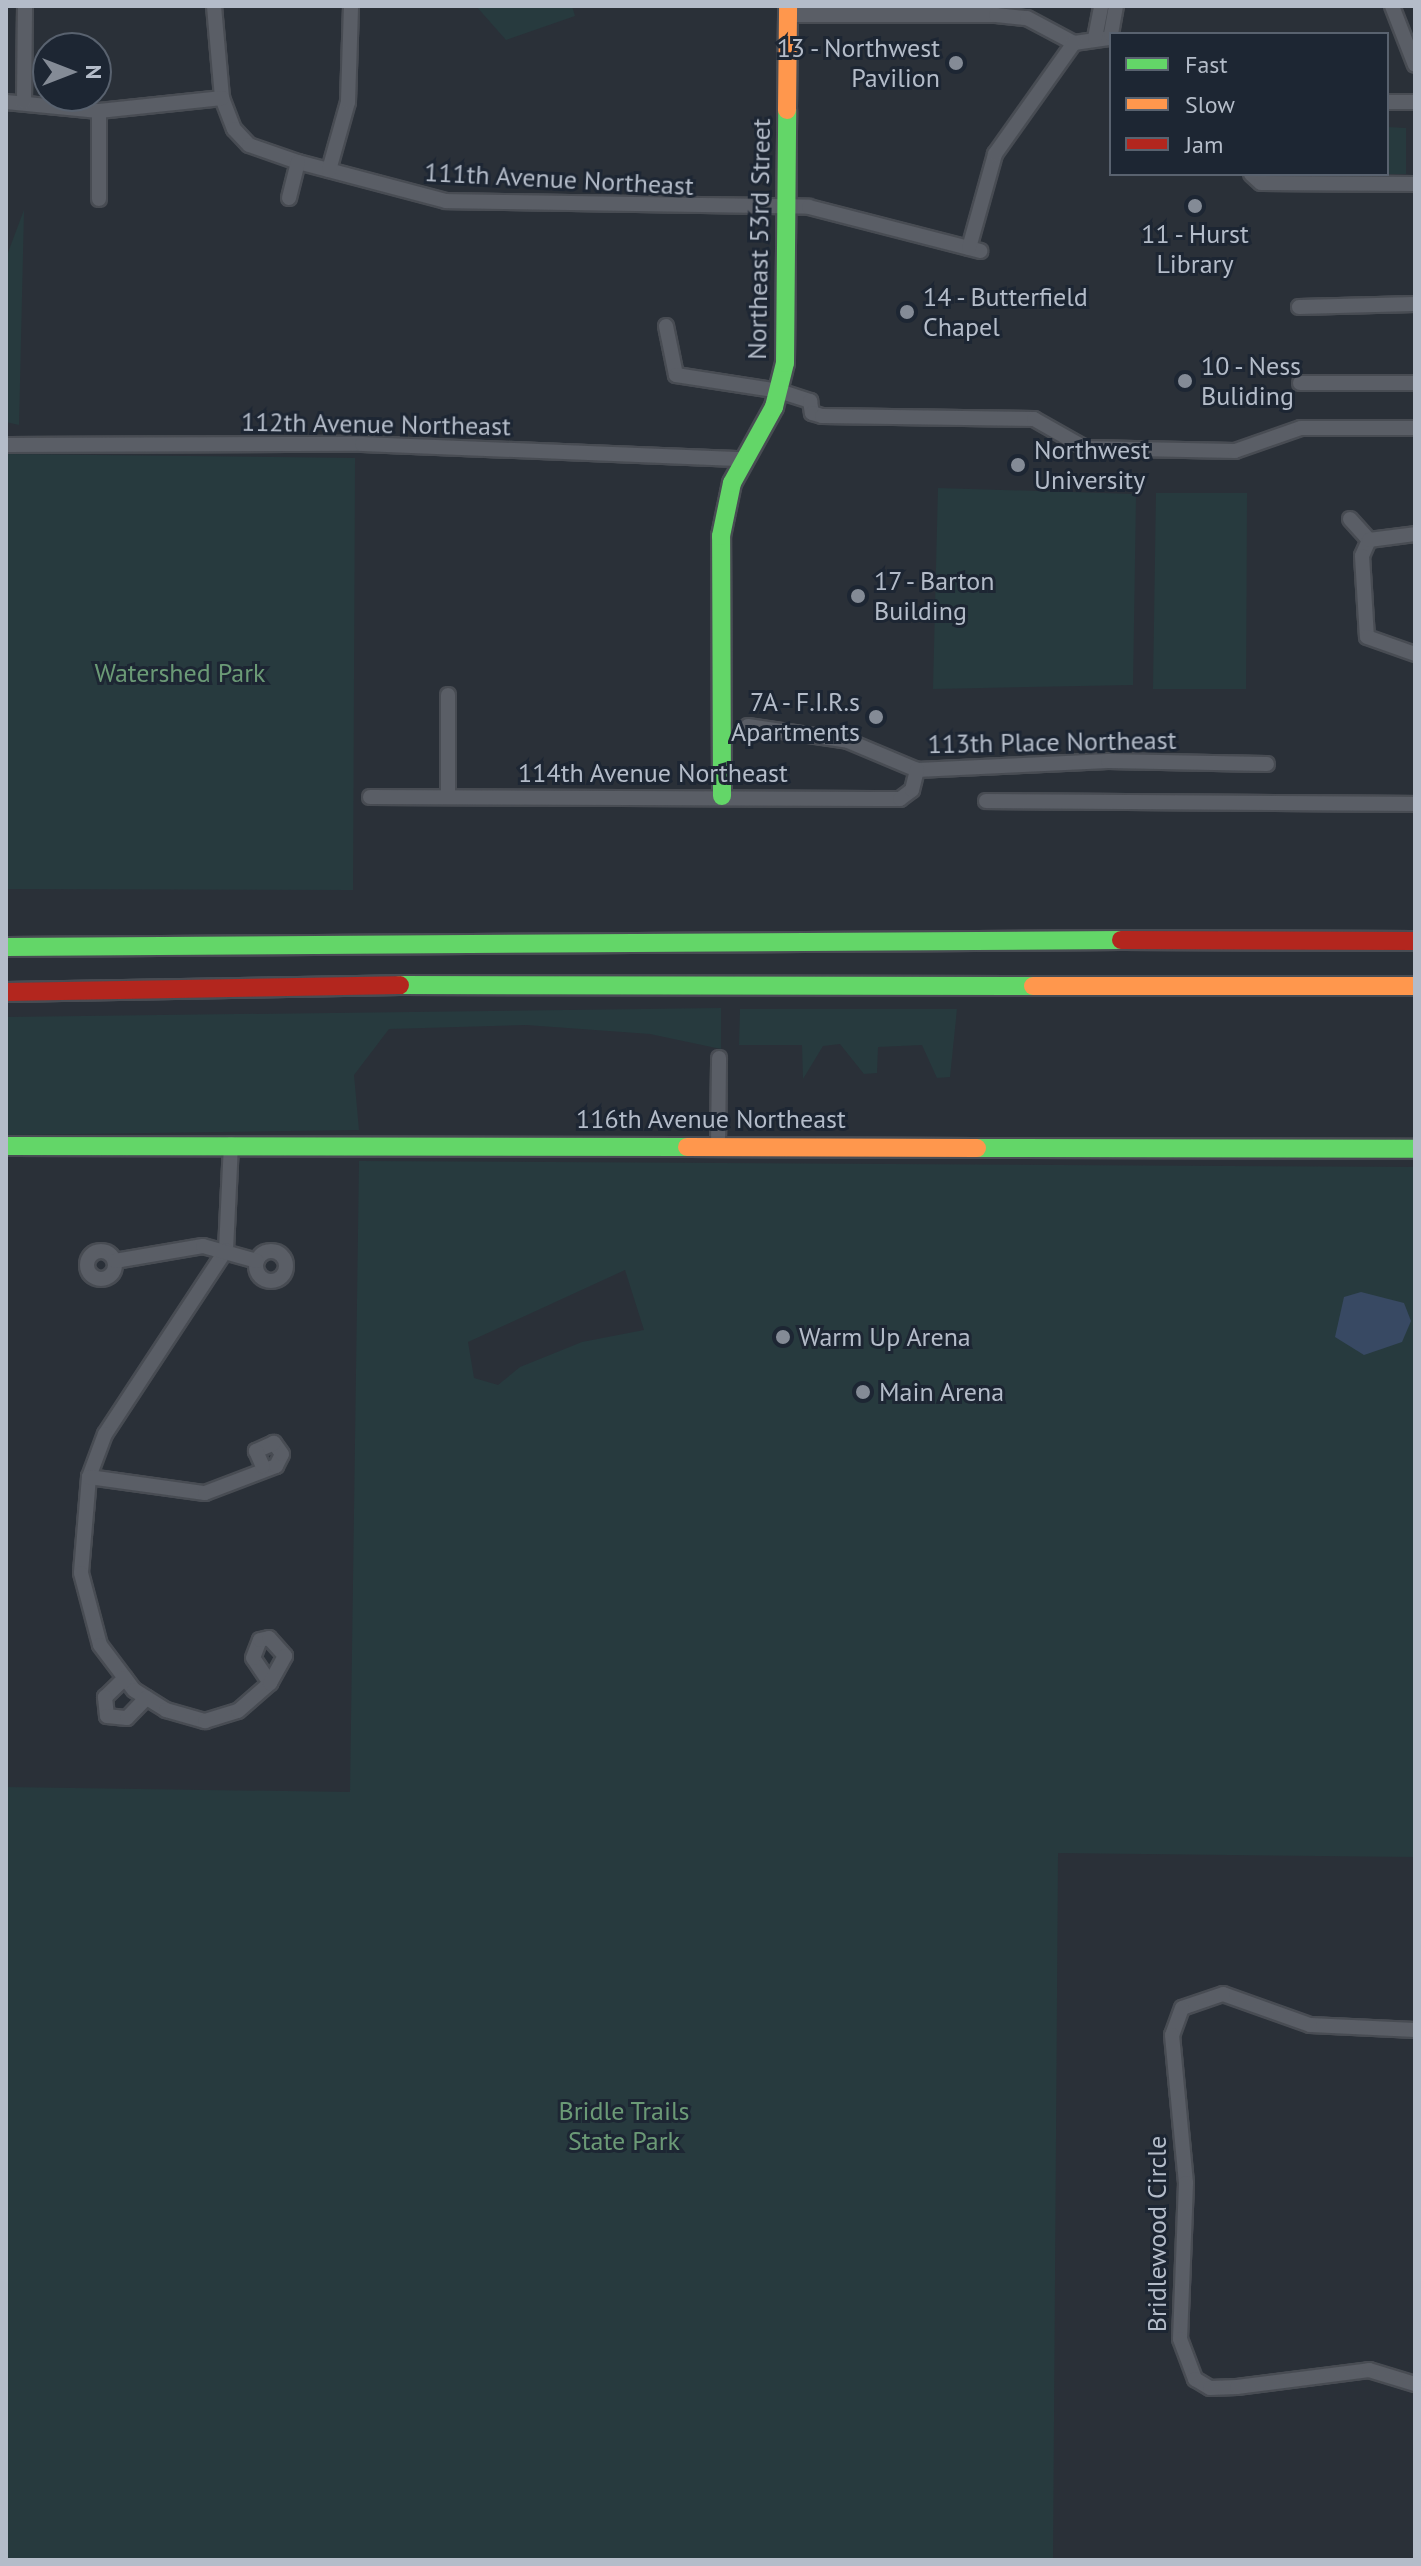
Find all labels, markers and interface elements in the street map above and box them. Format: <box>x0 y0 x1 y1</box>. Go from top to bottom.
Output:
north arrow <box>32 32 112 112</box>
place label: 13 - Northwest Pavilion <box>773 32 940 94</box>
legend <box>1109 32 1389 176</box>
text: Fast <box>1185 49 1228 80</box>
marker: 13 - Northwest Pavilion <box>947 54 965 72</box>
text: N <box>80 65 108 79</box>
text: Slow <box>1185 89 1235 120</box>
street label: Northeast 53rd Street <box>741 118 777 360</box>
text: Jam <box>1185 129 1223 160</box>
street label: 111th Avenue Northeast <box>423 156 695 202</box>
marker: 11 - Hurst Library <box>1186 197 1204 215</box>
place label: 11 - Hurst Library <box>1139 218 1251 280</box>
place label: 14 - Butterfield Chapel <box>923 281 1092 342</box>
marker: 14 - Butterfield Chapel <box>898 303 916 321</box>
place label: 10 - Ness Buliding <box>1201 350 1305 412</box>
marker: 10 - Ness Buliding <box>1176 372 1194 390</box>
street label: 112th Avenue Northeast <box>240 406 512 442</box>
place label: Northwest University <box>1034 434 1150 496</box>
marker: Northwest University <box>1009 456 1027 474</box>
place label: 17 - Barton Building <box>874 565 1000 626</box>
marker: 17 - Barton Building <box>849 587 867 605</box>
park label: Watershed Park <box>94 657 266 689</box>
place label: 7A - F.I.R.s Apartments <box>731 686 860 748</box>
marker: 7A - F.I.R.s Apartments <box>867 708 885 726</box>
street label: 113th Place Northeast <box>927 724 1177 760</box>
street label: 114th Avenue Northeast <box>518 757 788 789</box>
street label: 116th Avenue Northeast <box>576 1103 846 1135</box>
place label: Warm Up Arena <box>799 1321 972 1353</box>
marker: Warm Up Arena <box>774 1328 792 1346</box>
place label: Main Arena <box>879 1376 1005 1408</box>
marker: Main Arena <box>854 1383 872 1401</box>
park label: Bridle Trails State Park <box>558 2095 690 2156</box>
street label: Bridlewood Circle <box>1141 2136 1173 2332</box>

